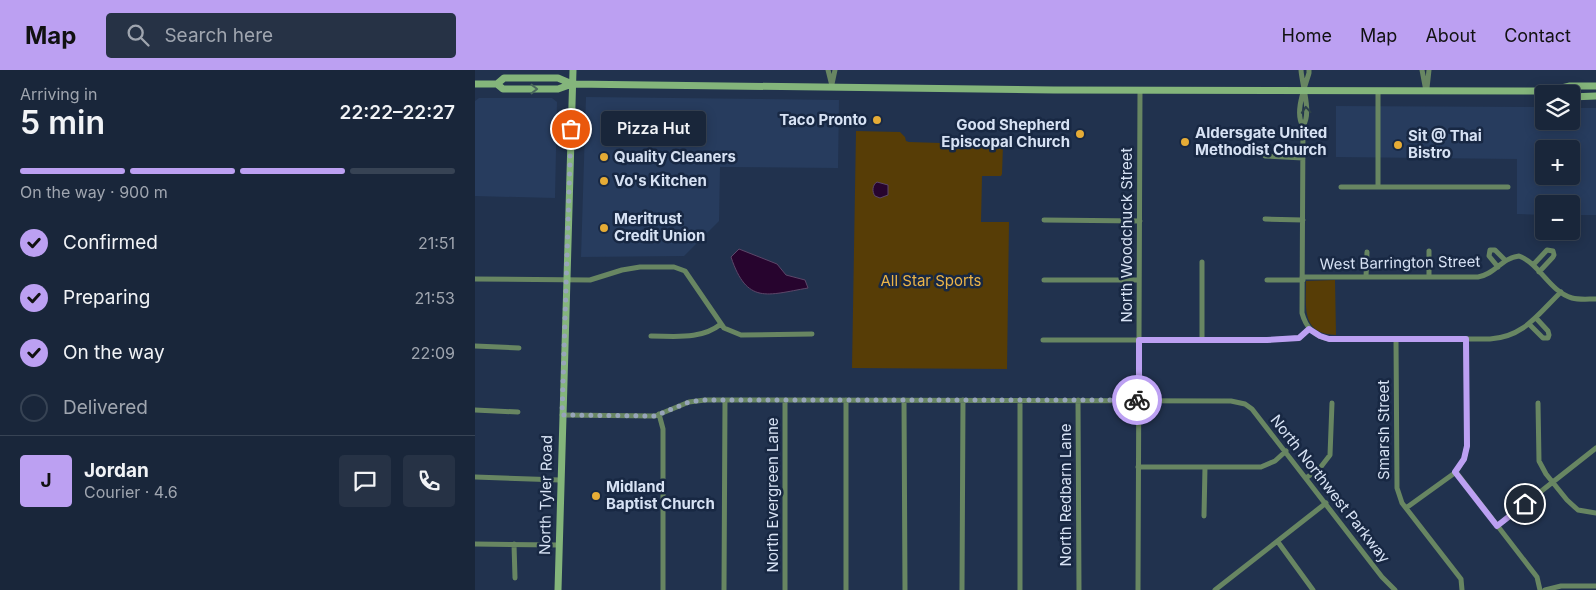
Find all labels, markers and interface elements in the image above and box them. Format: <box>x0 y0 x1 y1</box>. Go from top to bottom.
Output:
search box <box>106 13 456 58</box>
text: Map <box>25 21 76 50</box>
icon: search <box>124 21 152 49</box>
text: Search here <box>164 24 273 47</box>
text: Home <box>1282 25 1332 46</box>
text: Map <box>1360 25 1397 46</box>
text: About <box>1425 25 1476 46</box>
text: Contact <box>1504 25 1571 46</box>
text: Arriving in <box>20 84 97 104</box>
one-way arrow <box>530 84 538 94</box>
map controls <box>1535 85 1580 240</box>
button: layers <box>1535 85 1580 130</box>
text: 22:22–22:27 <box>340 101 455 124</box>
text: 5 min <box>20 103 105 142</box>
one-way arrow <box>1301 105 1312 113</box>
pin <box>550 108 592 150</box>
place label: Taco Pronto <box>779 110 867 129</box>
callout: Pizza Hut <box>601 112 706 146</box>
marker: Taco Pronto <box>871 114 883 126</box>
icon: bag <box>557 115 585 143</box>
place label: Good Shepherd Episcopal Church <box>941 115 1070 151</box>
text: Pizza Hut <box>617 118 690 138</box>
place label: Aldersgate United Methodist Church <box>1195 123 1327 159</box>
place label: Sit @ Thai Bistro <box>1408 126 1482 162</box>
marker: Good Shepherd Episcopal Church <box>1074 128 1086 140</box>
marker: Aldersgate United Methodist Church <box>1179 136 1191 148</box>
marker: Sit @ Thai Bistro <box>1392 139 1404 151</box>
button: + <box>1535 140 1580 185</box>
place label: Quality Cleaners <box>614 147 736 166</box>
street label: North Woodchuck Street <box>1117 147 1136 323</box>
marker: Quality Cleaners <box>598 151 610 163</box>
place label: Vo's Kitchen <box>614 171 707 190</box>
marker: Vo's Kitchen <box>598 175 610 187</box>
text: On the way · 900 m <box>20 182 168 202</box>
button: − <box>1535 195 1580 240</box>
place label: Meritrust Credit Union <box>614 209 705 245</box>
marker: Meritrust Credit Union <box>598 222 610 234</box>
icon: check <box>20 229 48 257</box>
text: Confirmed <box>63 231 158 254</box>
text: 21:51 <box>418 233 455 253</box>
street label: West Barrington Street <box>1320 252 1481 273</box>
park label: All Star Sports <box>880 271 982 290</box>
icon: check <box>20 284 48 312</box>
text: Preparing <box>63 286 150 309</box>
text: 21:53 <box>415 288 455 308</box>
icon: check <box>20 339 48 367</box>
text: On the way <box>63 341 165 364</box>
text: 22:09 <box>411 343 455 363</box>
courier <box>1112 375 1162 425</box>
street label: Smarsh Street <box>1374 380 1393 480</box>
icon: bike <box>1123 386 1151 414</box>
text: Delivered <box>63 396 148 419</box>
street label: North Northwest Parkway <box>1267 411 1395 567</box>
street label: North Evergreen Lane <box>763 417 782 573</box>
street label: North Redbarn Lane <box>1056 424 1075 566</box>
street label: North Tyler Road <box>535 435 556 555</box>
button: chat <box>339 455 391 507</box>
button: phone <box>403 455 455 507</box>
text: Jordan <box>84 459 149 482</box>
text: J <box>40 469 52 492</box>
place label: Midland Baptist Church <box>606 477 715 513</box>
text: Courier · 4.6 <box>84 482 178 502</box>
pin <box>1504 483 1546 525</box>
marker: Midland Baptist Church <box>590 490 602 502</box>
icon: home <box>1511 490 1539 518</box>

